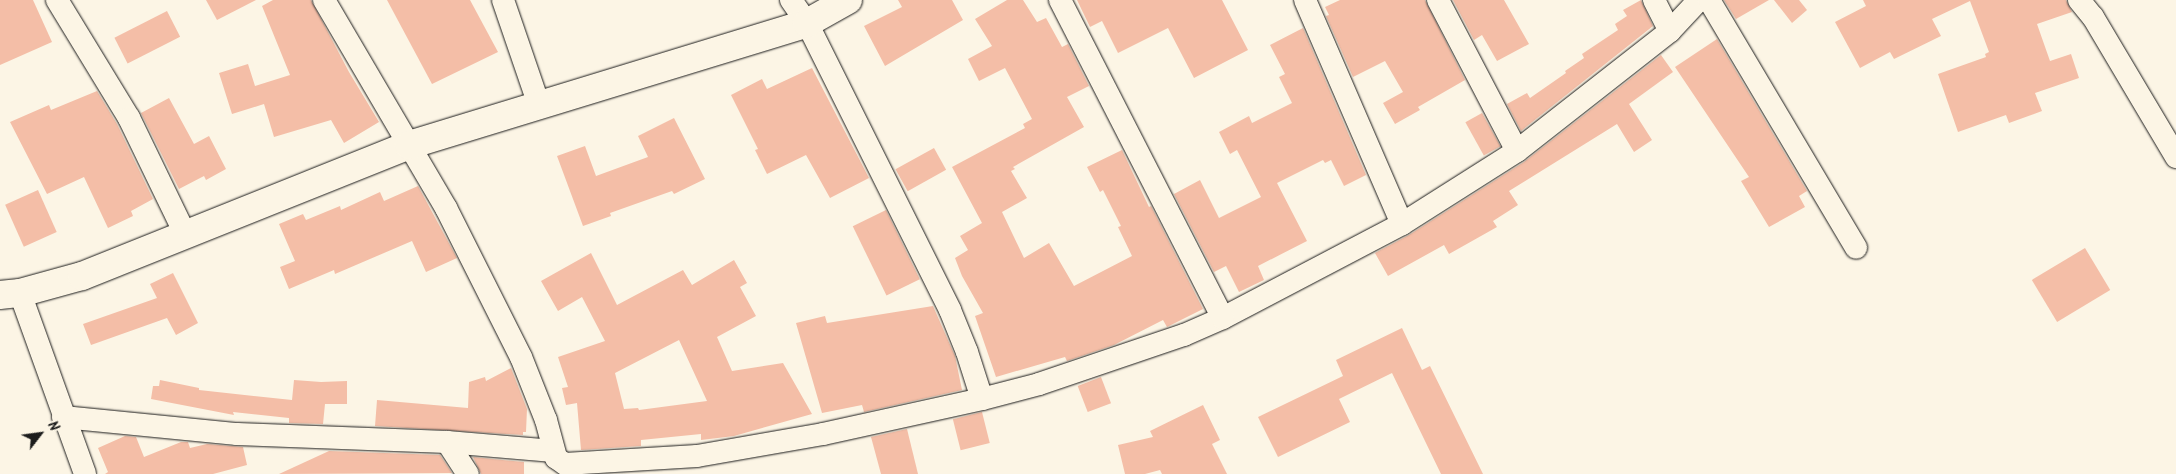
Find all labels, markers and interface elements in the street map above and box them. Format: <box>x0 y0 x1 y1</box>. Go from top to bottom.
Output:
north arrow <box>15 409 65 459</box>
text: N <box>41 417 65 436</box>

